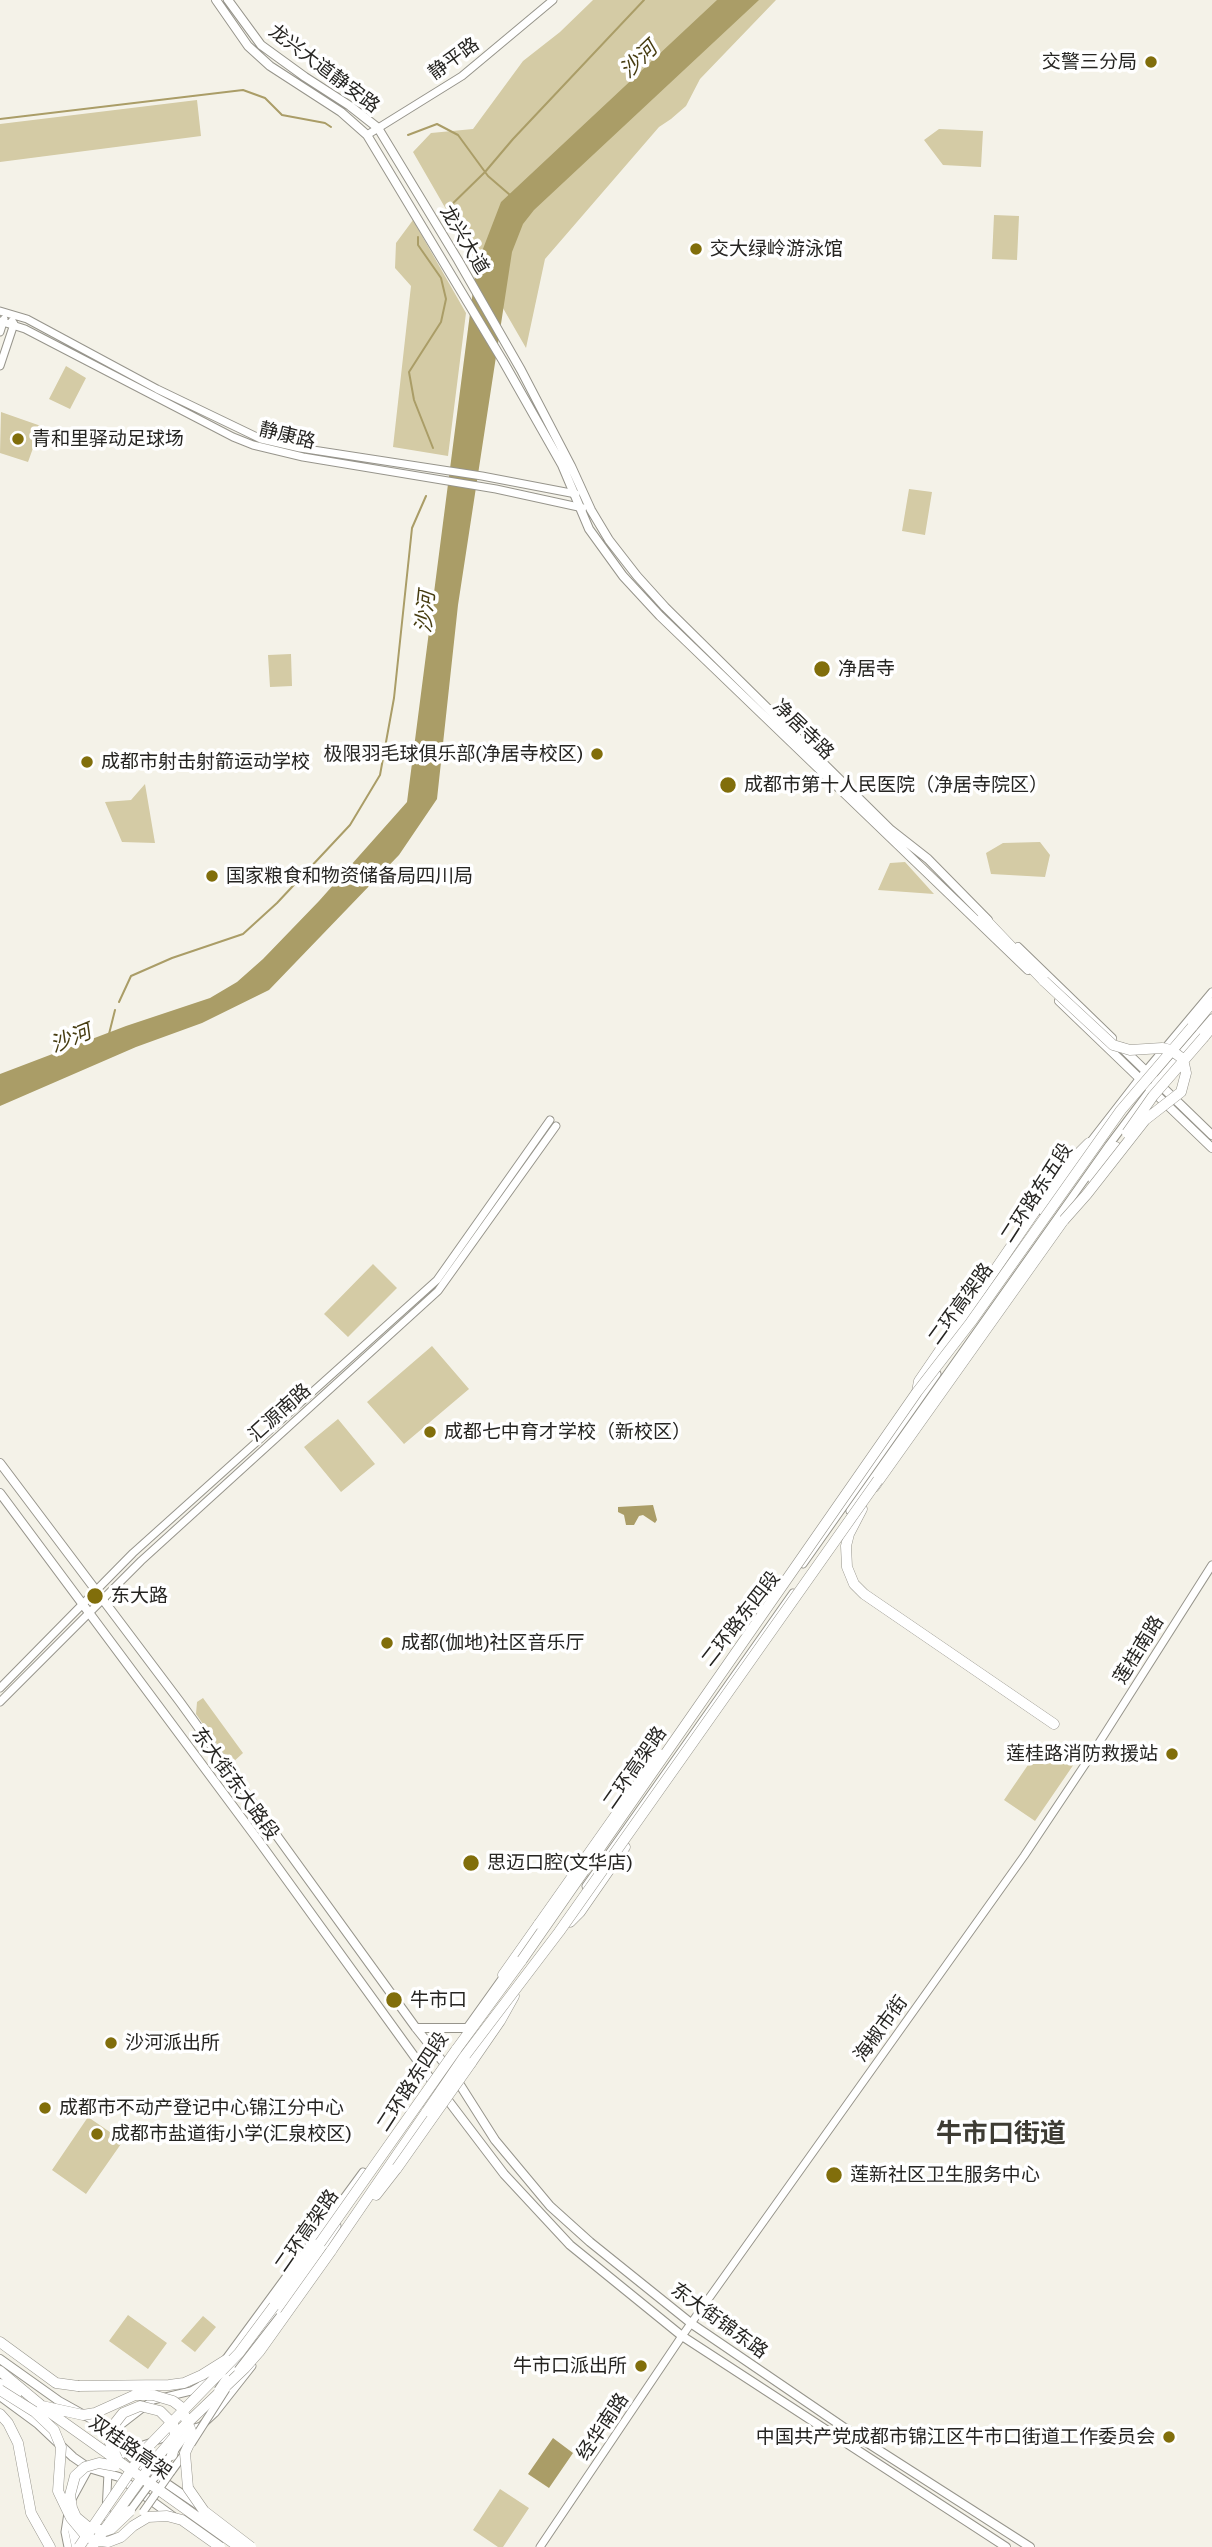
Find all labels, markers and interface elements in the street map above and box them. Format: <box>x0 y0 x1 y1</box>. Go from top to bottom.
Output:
street label: 龙兴大道静安路 <box>264 20 384 118</box>
street label: 静平路 <box>424 33 484 85</box>
water label: 沙河 <box>615 36 663 84</box>
place label: 交警三分局 <box>1042 51 1137 73</box>
marker: 交警三分局 <box>1143 54 1159 70</box>
street label: 龙兴大道 <box>435 202 493 278</box>
place label: 交大绿岭游泳馆 <box>710 238 843 260</box>
marker: 交大绿岭游泳馆 <box>688 241 704 257</box>
street label: 静康路 <box>257 418 317 454</box>
place label: 青和里驿动足球场 <box>32 428 184 450</box>
marker: 青和里驿动足球场 <box>10 431 26 447</box>
water label: 沙河 <box>411 590 441 634</box>
place label: 净居寺 <box>838 658 895 680</box>
marker: 净居寺 <box>812 659 832 679</box>
street label: 净居寺路 <box>768 695 838 765</box>
place label: 极限羽毛球俱乐部(净居寺校区) <box>324 743 583 765</box>
marker: 极限羽毛球俱乐部(净居寺校区) <box>589 746 605 762</box>
place label: 成都市射击射箭运动学校 <box>101 751 310 773</box>
marker: 成都市射击射箭运动学校 <box>79 754 95 770</box>
place label: 成都市第十人民医院（净居寺院区） <box>744 774 1048 796</box>
marker: 成都市第十人民医院（净居寺院区） <box>718 775 738 795</box>
place label: 国家粮食和物资储备局四川局 <box>226 865 473 887</box>
marker: 国家粮食和物资储备局四川局 <box>204 868 220 884</box>
water label: 沙河 <box>47 1019 95 1059</box>
street label: 二环路东五段 <box>996 1139 1078 1247</box>
street label: 二环高架路 <box>924 1259 998 1349</box>
street label: 汇源南路 <box>244 1379 316 1447</box>
place label: 成都七中育才学校（新校区） <box>444 1421 691 1443</box>
marker: 成都七中育才学校（新校区） <box>422 1424 438 1440</box>
street label: 二环路东四段 <box>697 1567 785 1671</box>
place label: 东大路 <box>111 1585 168 1607</box>
marker: 东大路 <box>85 1586 105 1606</box>
street label: 莲桂南路 <box>1109 1612 1169 1688</box>
place label: 成都(伽地)社区音乐厅 <box>401 1632 584 1654</box>
marker: 成都(伽地)社区音乐厅 <box>379 1635 395 1651</box>
street label: 东大街东大路段 <box>187 1723 283 1845</box>
street label: 二环高架路 <box>598 1723 672 1813</box>
place label: 莲桂路消防救援站 <box>1006 1743 1158 1765</box>
marker: 莲桂路消防救援站 <box>1164 1746 1180 1762</box>
place label: 思迈口腔(文华店) <box>487 1852 632 1874</box>
marker: 思迈口腔(文华店) <box>461 1853 481 1873</box>
place label: 牛市口 <box>410 1989 467 2011</box>
marker: 牛市口 <box>384 1990 404 2010</box>
street label: 海椒市街 <box>849 1992 913 2066</box>
street label: 二环路东四段 <box>372 2028 454 2136</box>
place label: 沙河派出所 <box>125 2032 220 2054</box>
marker: 沙河派出所 <box>103 2035 119 2051</box>
place label: 成都市不动产登记中心锦江分中心 <box>59 2097 344 2119</box>
marker: 成都市不动产登记中心锦江分中心 <box>37 2100 53 2116</box>
district label: 牛市口街道 <box>936 2118 1066 2150</box>
place label: 成都市盐道街小学(汇泉校区) <box>111 2123 351 2145</box>
marker: 成都市盐道街小学(汇泉校区) <box>89 2126 105 2142</box>
place label: 莲新社区卫生服务中心 <box>850 2164 1040 2186</box>
marker: 莲新社区卫生服务中心 <box>824 2165 844 2185</box>
street label: 二环高架路 <box>270 2186 344 2276</box>
street label: 东大街锦东路 <box>666 2278 772 2364</box>
place label: 牛市口派出所 <box>513 2355 627 2377</box>
marker: 牛市口派出所 <box>633 2358 649 2374</box>
street label: 经华南路 <box>572 2389 634 2465</box>
street label: 双桂路高架 <box>85 2411 175 2485</box>
place label: 中国共产党成都市锦江区牛市口街道工作委员会 <box>756 2426 1155 2448</box>
marker: 中国共产党成都市锦江区牛市口街道工作委员会 <box>1161 2429 1177 2445</box>

